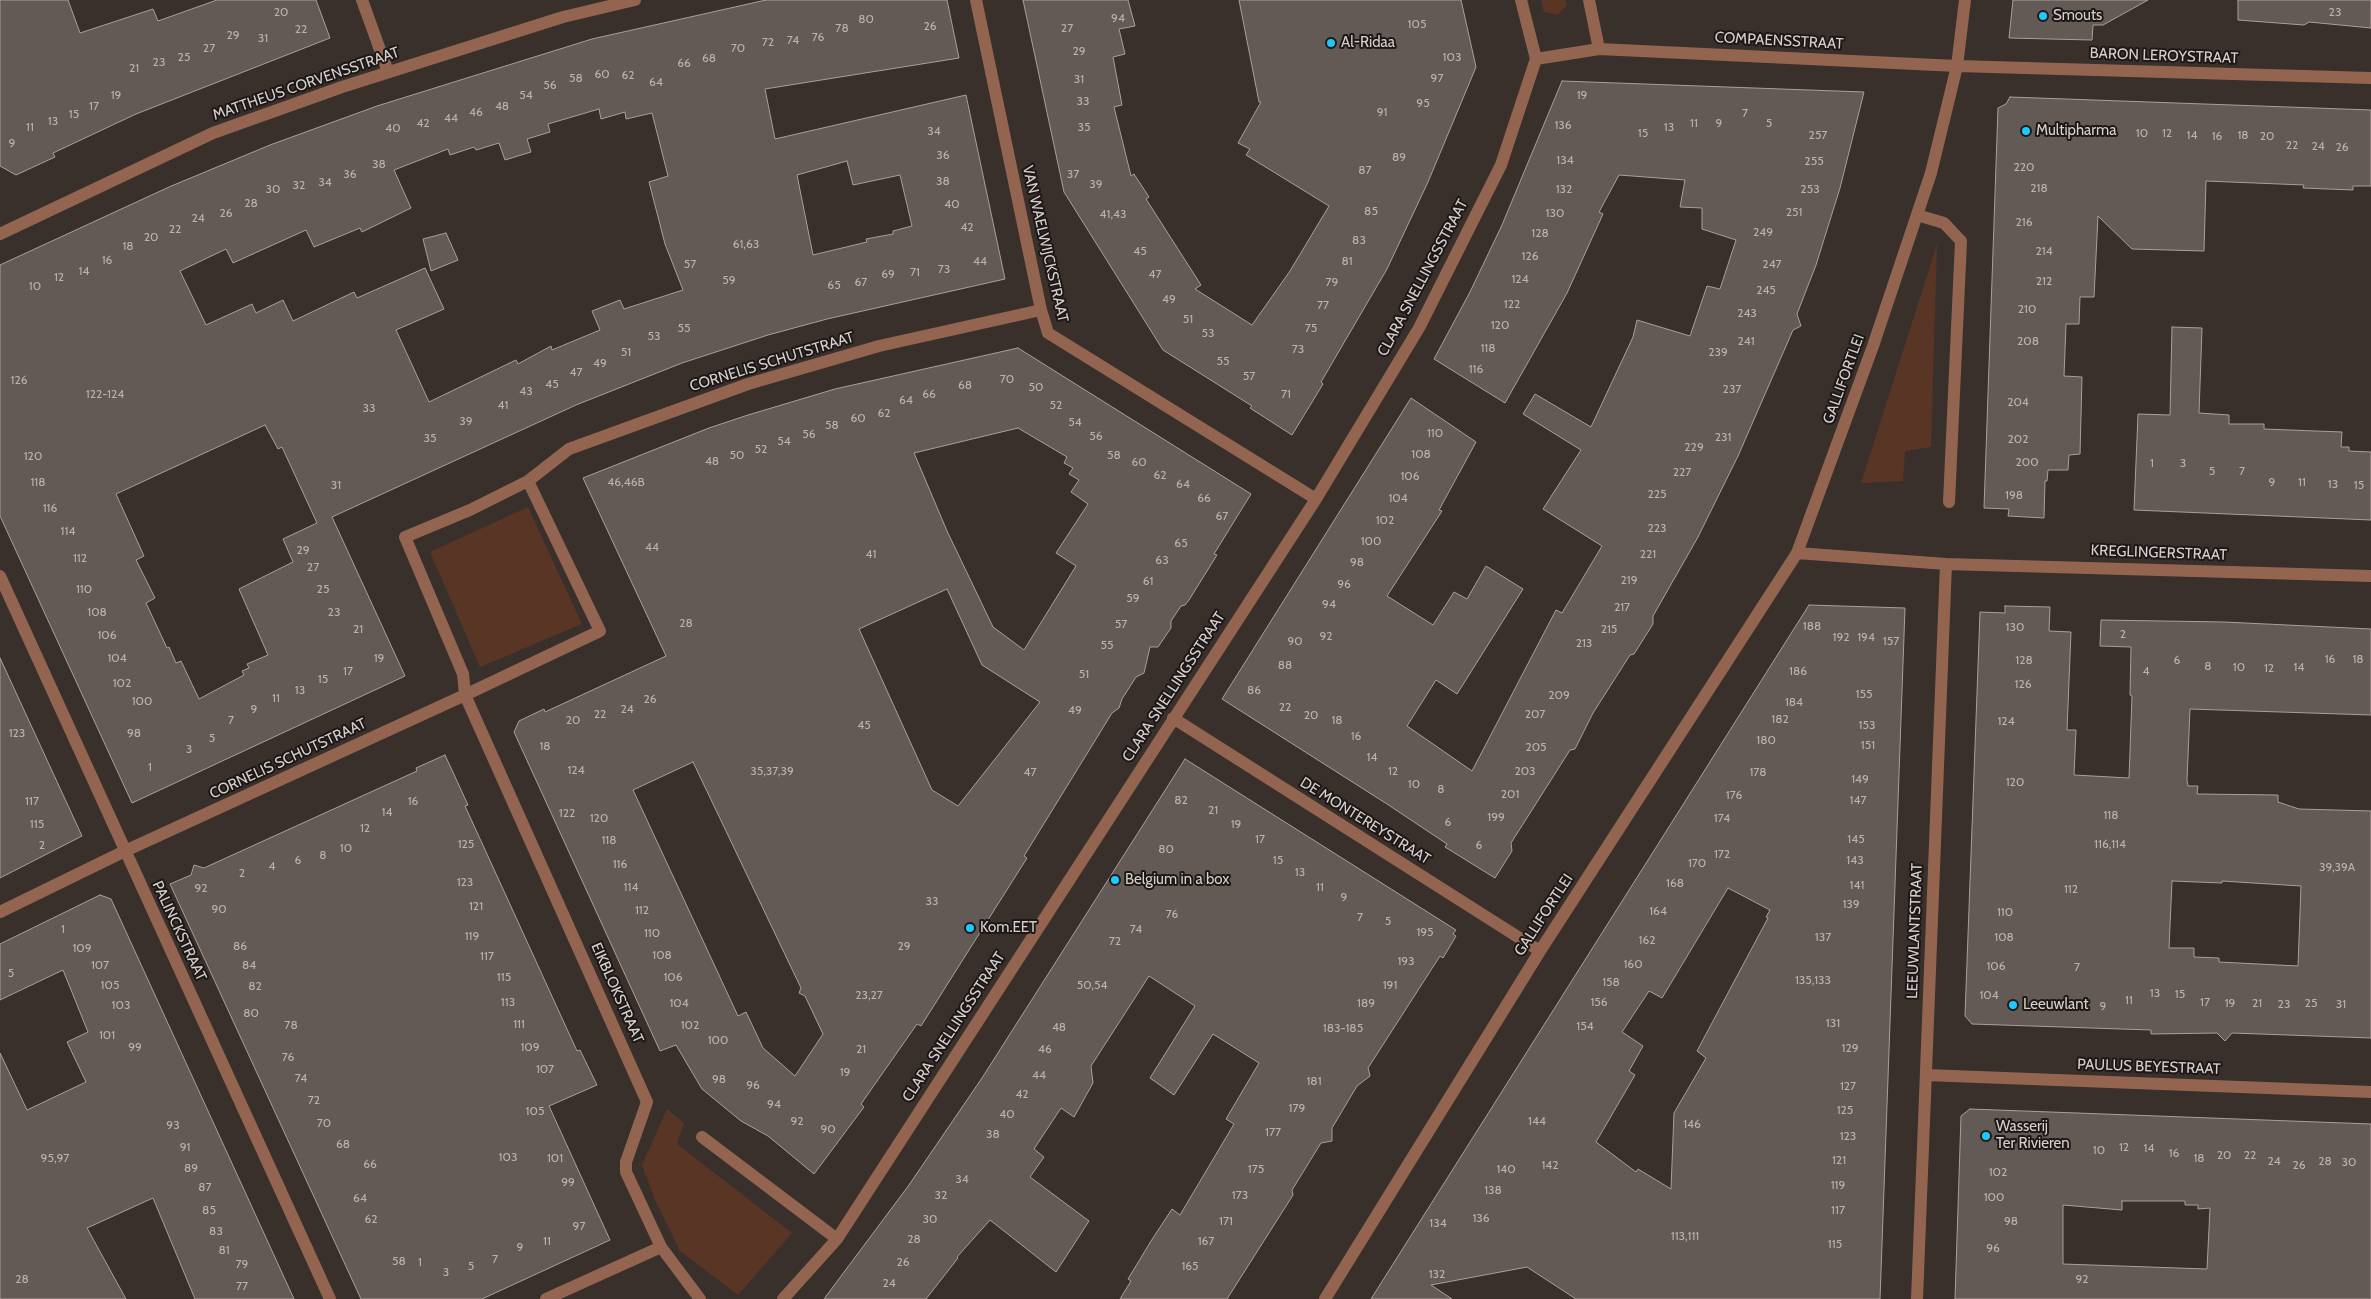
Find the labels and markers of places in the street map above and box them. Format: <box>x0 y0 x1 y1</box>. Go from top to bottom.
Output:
place label: Smouts <box>2053 7 2102 25</box>
marker: Smouts <box>2037 10 2049 22</box>
place label: Al-Ridaa <box>1341 34 1395 52</box>
marker: Al-Ridaa <box>1325 37 1337 49</box>
place label: Multipharma <box>2036 122 2116 140</box>
marker: Multipharma <box>2020 125 2032 137</box>
place label: Belgium in a box <box>1125 871 1229 889</box>
marker: Belgium in a box <box>1109 874 1121 886</box>
place label: Kom.EET <box>980 919 1037 937</box>
marker: Kom.EET <box>964 922 976 934</box>
place label: Leeuwlant <box>2023 996 2089 1014</box>
marker: Leeuwlant <box>2007 999 2019 1011</box>
place label: Wasserij Ter Rivieren <box>1996 1118 2070 1153</box>
marker: Wasserij Ter Rivieren <box>1980 1130 1992 1142</box>

